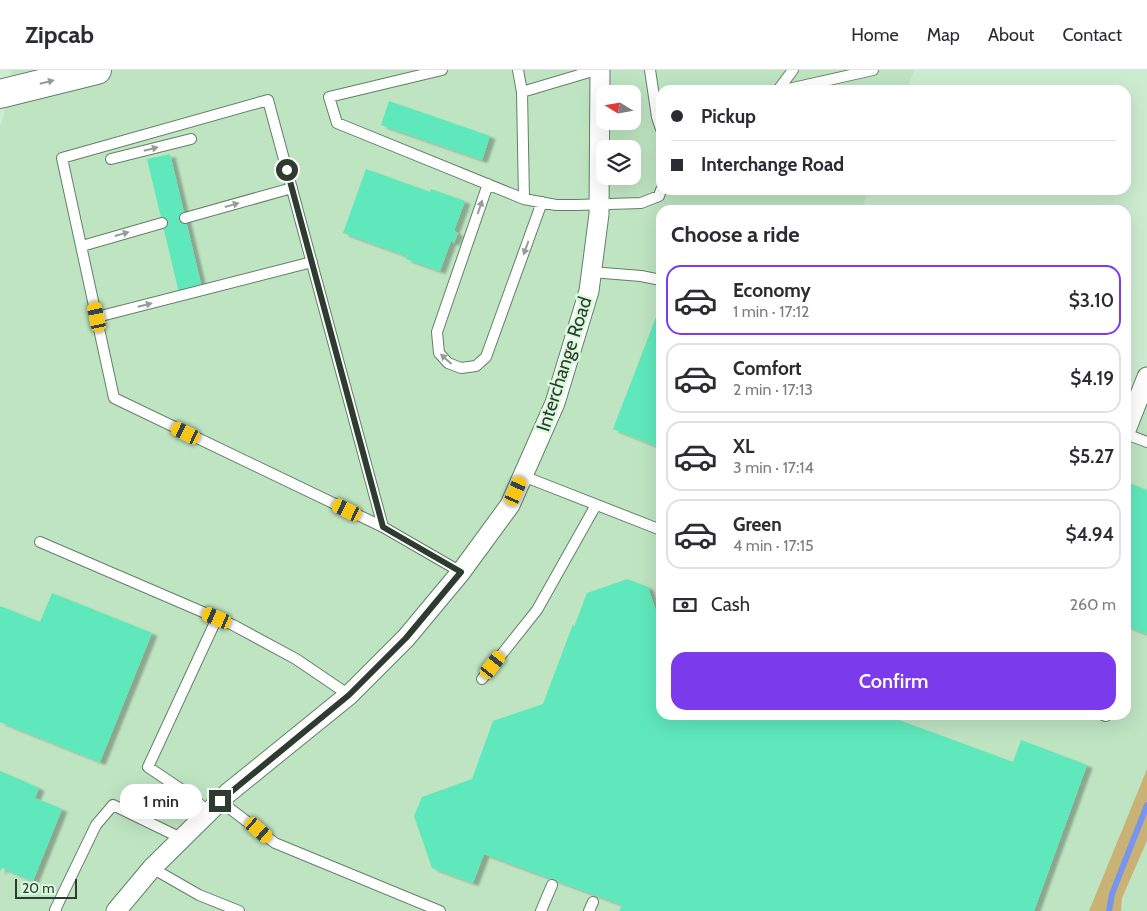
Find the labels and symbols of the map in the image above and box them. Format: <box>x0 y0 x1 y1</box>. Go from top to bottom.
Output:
one-way arrow <box>40 78 55 86</box>
north arrow <box>596 85 641 130</box>
one-way arrow <box>144 145 159 153</box>
route start <box>276 159 298 181</box>
one-way arrow <box>476 199 484 214</box>
one-way arrow <box>225 200 240 208</box>
one-way arrow <box>115 230 130 238</box>
one-way arrow <box>522 241 530 256</box>
street label: Interchange Road <box>531 294 597 434</box>
car <box>86 301 107 333</box>
one-way arrow <box>137 301 152 309</box>
one-way arrow <box>440 353 452 365</box>
car <box>169 420 202 446</box>
car <box>503 474 528 508</box>
car <box>330 497 363 523</box>
car <box>200 605 233 631</box>
car <box>477 649 508 681</box>
callout: 1 min <box>120 784 202 818</box>
route end <box>209 790 231 812</box>
car <box>242 814 275 846</box>
scale bar <box>15 876 78 899</box>

